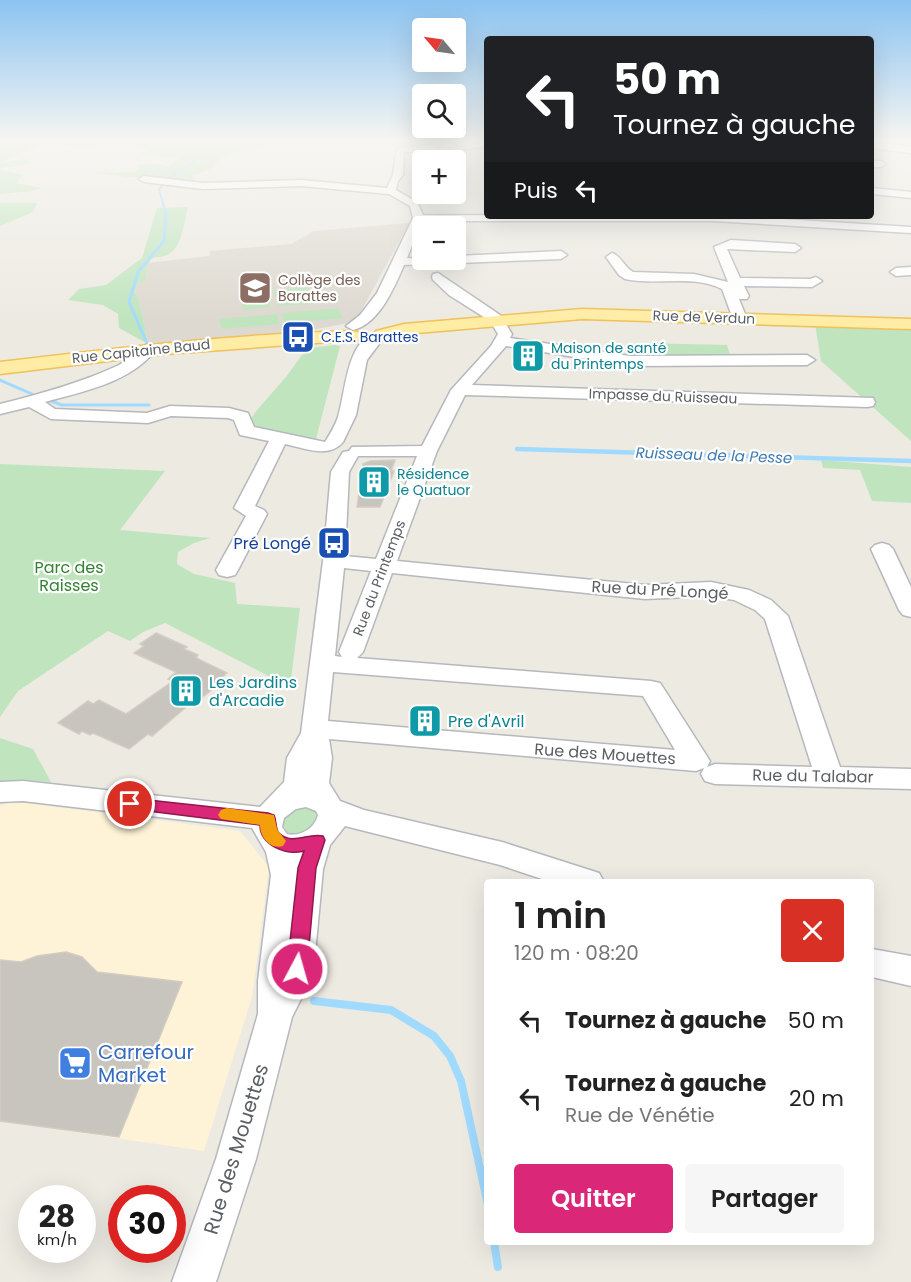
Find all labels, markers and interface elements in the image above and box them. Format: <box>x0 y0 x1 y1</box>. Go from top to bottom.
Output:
north arrow <box>412 18 466 72</box>
map controls <box>412 18 466 270</box>
text: 50 m <box>613 50 721 109</box>
icon: left <box>514 60 592 138</box>
button: search <box>412 84 466 138</box>
text: Tournez à gauche <box>613 106 855 143</box>
button: + <box>412 150 466 204</box>
icon: left <box>570 174 603 207</box>
text: Puis <box>514 175 558 206</box>
button: − <box>412 216 466 270</box>
school or university icon: Collège des Barattes <box>237 270 273 306</box>
place label: Collège des Barattes <box>278 270 361 306</box>
street label: Rue de Verdun <box>652 305 756 329</box>
bus stop icon: C.E.S. Barattes <box>280 319 316 355</box>
place label: C.E.S. Barattes <box>321 327 419 347</box>
street label: Rue Capitaine Baud <box>71 334 211 368</box>
building icon: Maison de santé du Printemps <box>510 338 546 374</box>
place label: Maison de santé du Printemps <box>551 338 667 374</box>
street label: Impasse du Ruisseau <box>588 383 738 409</box>
water label: Ruisseau de la Pesse <box>635 442 793 468</box>
building icon: Résidence le Quatuor <box>356 464 392 500</box>
place label: Résidence le Quatuor <box>397 464 471 500</box>
street label: Rue du Printemps <box>348 517 410 639</box>
bus stop icon: Pré Longé <box>316 525 352 561</box>
place label: Pré Longé <box>233 532 311 555</box>
park label: Parc des Raisses <box>34 556 104 597</box>
street label: Rue du Pré Longé <box>591 575 729 605</box>
place label: Les Jardins d'Arcadie <box>209 671 297 712</box>
building icon: Les Jardins d'Arcadie <box>168 673 204 709</box>
building icon: Pre d'Avril <box>407 703 443 739</box>
place label: Pre d'Avril <box>448 710 524 733</box>
street label: Rue des Mouettes <box>534 738 676 770</box>
street label: Rue du Talabar <box>752 763 874 789</box>
pin <box>104 778 155 829</box>
icon: arrive <box>113 787 146 820</box>
text: 1 min <box>514 890 607 941</box>
button: close <box>781 899 844 962</box>
position arrow <box>265 937 329 1001</box>
text: 120 m · 08:20 <box>514 939 639 967</box>
icon: left <box>514 1004 547 1037</box>
text: Tournez à gauche <box>565 1005 766 1036</box>
text: 50 m <box>788 1005 844 1036</box>
place label: Carrefour Market <box>98 1038 194 1089</box>
supermarket icon: Carrefour Market <box>57 1045 93 1081</box>
street label: Rue des Mouettes <box>197 1060 275 1238</box>
text: Tournez à gauche <box>565 1068 766 1099</box>
icon: left <box>514 1082 547 1115</box>
text: 20 m <box>789 1083 844 1114</box>
text: Rue de Vénétie <box>565 1101 715 1129</box>
button: Quitter <box>514 1164 673 1233</box>
button: Partager <box>685 1164 844 1233</box>
speed limit sign: 30 <box>108 1185 186 1263</box>
text: 28 <box>39 1195 75 1238</box>
text: km/h <box>37 1229 77 1250</box>

